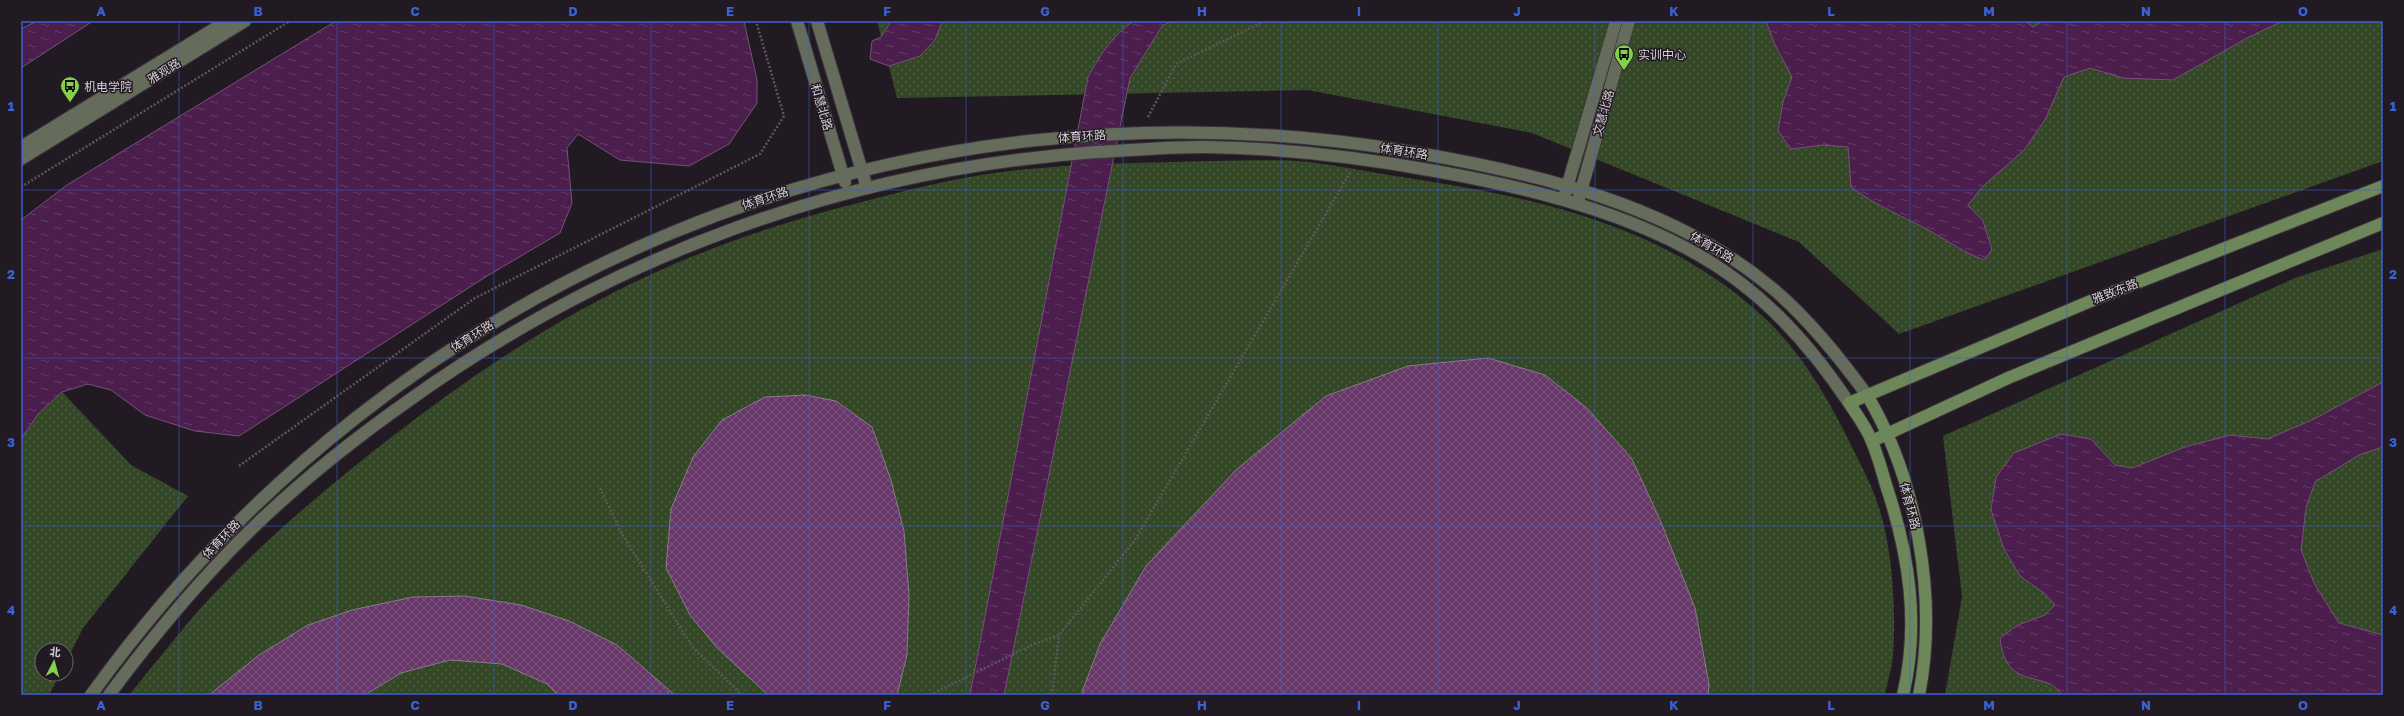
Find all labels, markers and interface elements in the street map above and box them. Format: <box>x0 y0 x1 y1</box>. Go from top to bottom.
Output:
text: A <box>96 3 106 19</box>
text: B <box>253 3 263 19</box>
text: C <box>410 3 420 19</box>
text: D <box>568 3 578 19</box>
text: E <box>726 3 734 19</box>
text: F <box>883 3 891 19</box>
text: G <box>1040 3 1050 19</box>
text: H <box>1197 3 1207 19</box>
text: I <box>1357 3 1361 19</box>
text: J <box>1513 3 1521 19</box>
text: K <box>1669 3 1679 19</box>
text: L <box>1827 3 1835 19</box>
text: M <box>1983 3 1995 19</box>
text: N <box>2141 3 2151 19</box>
text: O <box>2298 3 2308 19</box>
bus stop icon: 实训中心 <box>1613 43 1635 71</box>
place label: 实训中心 <box>1638 47 1686 62</box>
street label: 雅观路 <box>145 55 183 87</box>
bus stop icon: 机电学院 <box>59 75 81 103</box>
place label: 机电学院 <box>84 79 132 94</box>
street label: 和慧北路 <box>808 82 836 132</box>
street label: 文慧北路 <box>1589 88 1617 138</box>
text: 1 <box>8 98 15 114</box>
text: 1 <box>2390 98 2397 114</box>
street label: 体育环路 <box>1058 127 1106 145</box>
street label: 体育环路 <box>1379 140 1429 162</box>
street label: 体育环路 <box>740 183 790 213</box>
street label: 体育环路 <box>1688 228 1736 266</box>
text: 2 <box>7 266 15 282</box>
text: 2 <box>2389 266 2397 282</box>
street label: 雅致东路 <box>2090 275 2140 307</box>
street label: 体育环路 <box>448 317 496 355</box>
text: 3 <box>7 434 15 450</box>
text: 3 <box>2389 434 2397 450</box>
street label: 体育环路 <box>1897 481 1923 531</box>
street label: 体育环路 <box>199 517 243 561</box>
text: 4 <box>7 602 15 618</box>
text: 4 <box>2389 602 2397 618</box>
north arrow <box>34 642 74 682</box>
text: 北 <box>49 645 61 659</box>
text: A <box>96 697 106 713</box>
text: B <box>253 697 263 713</box>
text: C <box>410 697 420 713</box>
text: D <box>568 697 578 713</box>
text: E <box>726 697 734 713</box>
text: F <box>883 697 891 713</box>
text: G <box>1040 697 1050 713</box>
text: H <box>1197 697 1207 713</box>
text: I <box>1357 697 1361 713</box>
text: J <box>1513 697 1521 713</box>
text: K <box>1669 697 1679 713</box>
text: L <box>1827 697 1835 713</box>
text: M <box>1983 697 1995 713</box>
text: N <box>2141 697 2151 713</box>
text: O <box>2298 697 2308 713</box>

